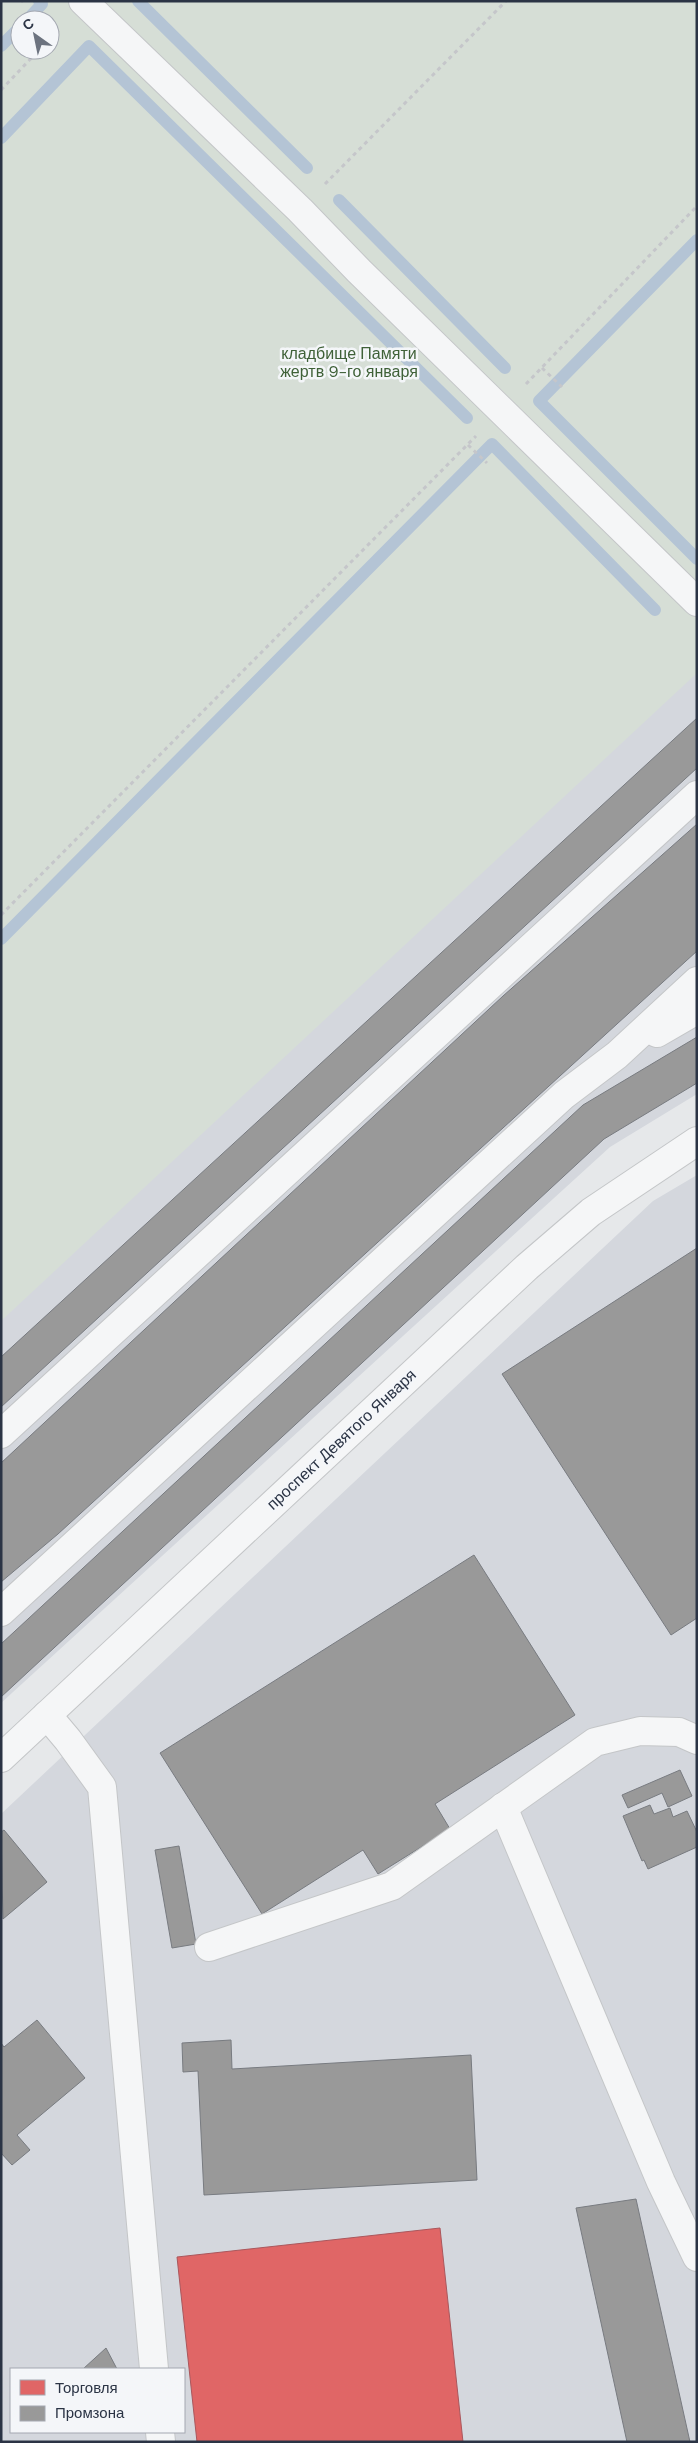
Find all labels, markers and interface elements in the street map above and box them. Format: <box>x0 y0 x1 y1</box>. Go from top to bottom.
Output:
north arrow <box>10 10 60 60</box>
text: С <box>19 14 37 34</box>
park label: кладбище Памяти жертв 9-го января <box>280 343 418 382</box>
street label: проспект Девятого Января <box>262 1364 421 1514</box>
legend <box>10 2368 185 2433</box>
text: Торговля <box>55 2378 118 2398</box>
text: Промзона <box>55 2403 125 2423</box>

